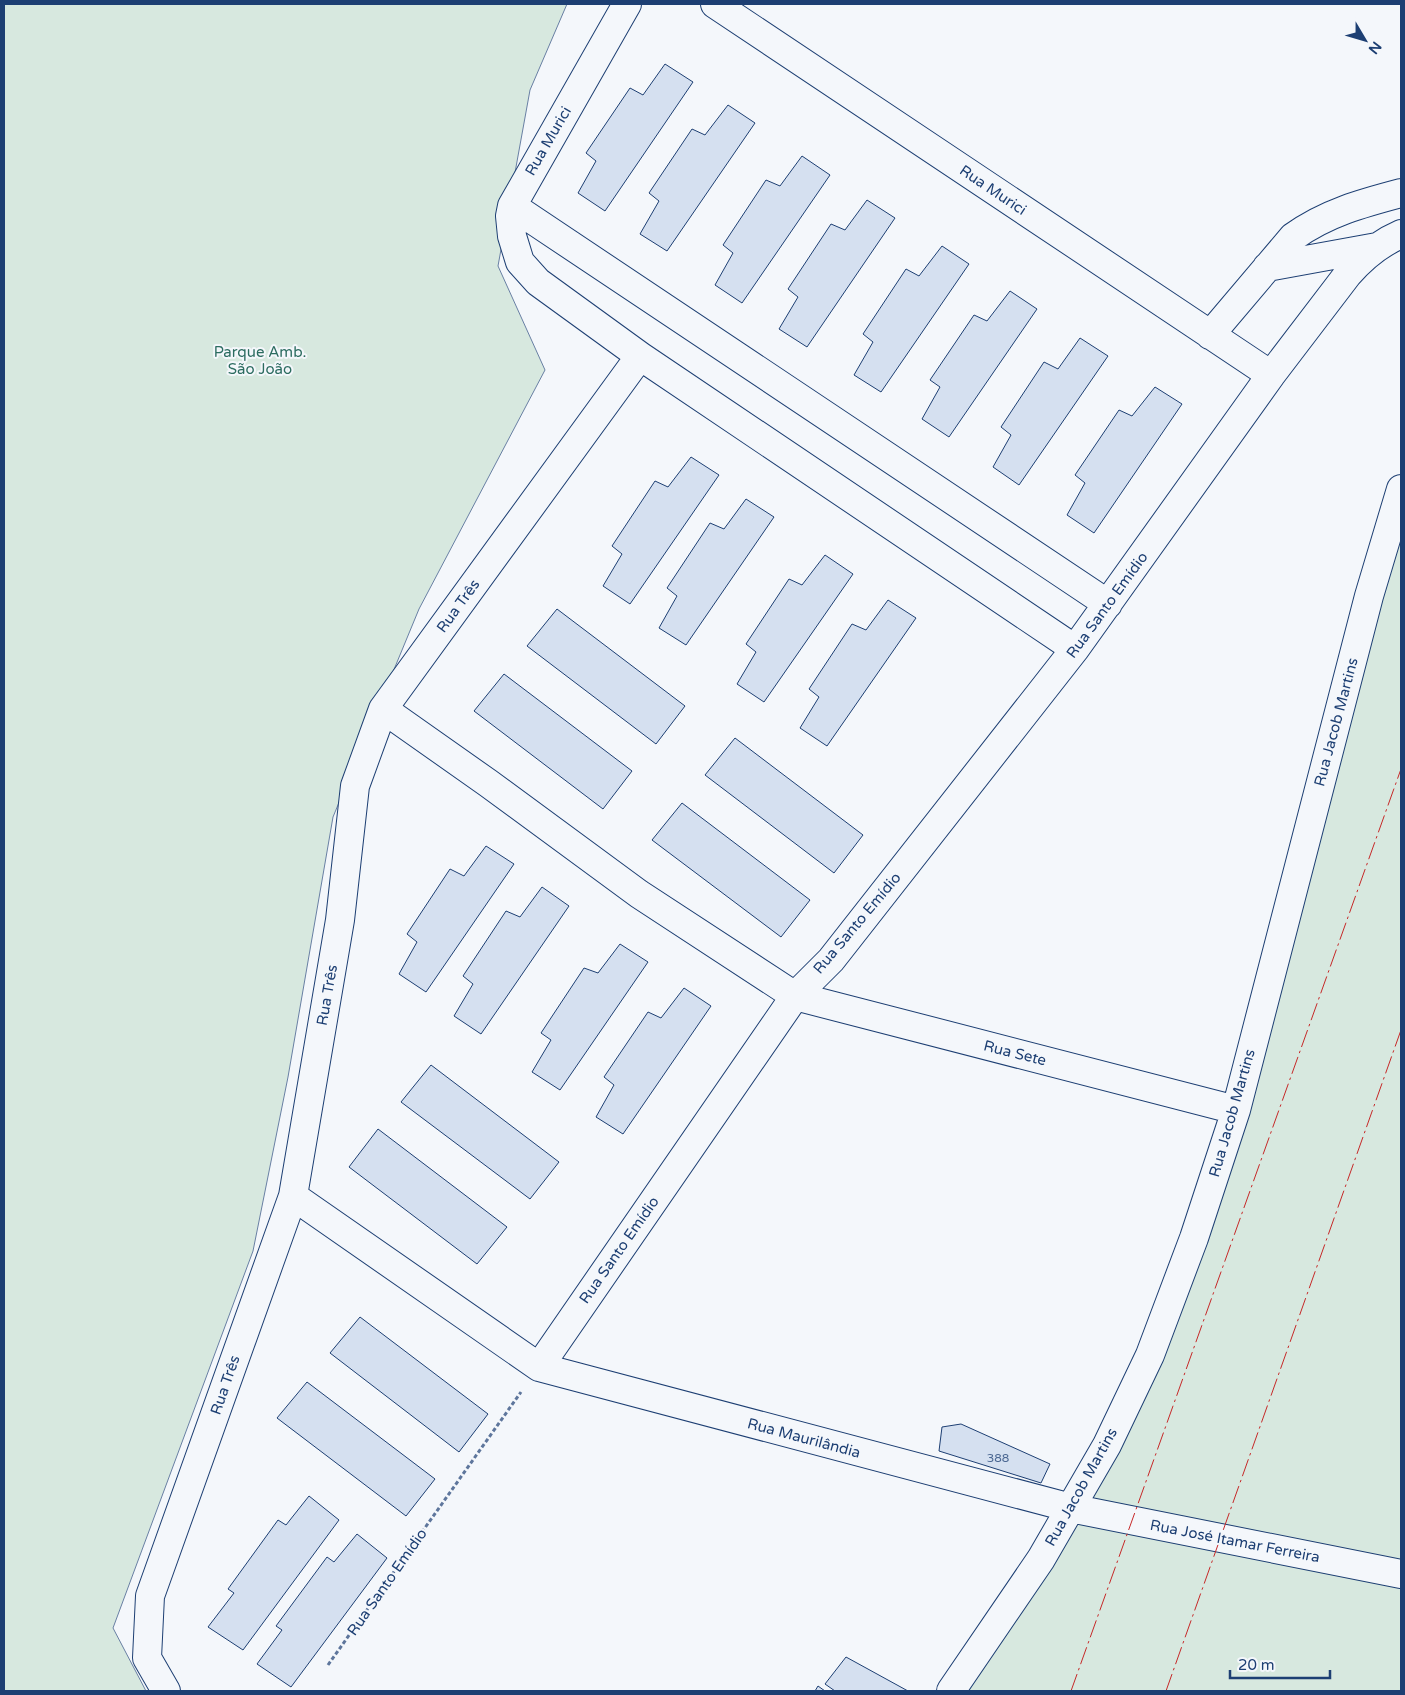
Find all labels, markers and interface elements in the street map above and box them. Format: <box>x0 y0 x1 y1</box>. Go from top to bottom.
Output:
north arrow <box>1340 15 1390 65</box>
text: N <box>1365 38 1385 57</box>
street label: Rua Murici <box>521 103 575 179</box>
street label: Rua Murici <box>956 161 1030 219</box>
park label: Parque Amb. São João <box>214 343 306 378</box>
street label: Rua Santo Emídio <box>1062 548 1152 662</box>
street label: Rua Três <box>433 576 483 636</box>
street label: Rua Jacob Martins <box>1310 656 1362 788</box>
street label: Rua Santo Emídio <box>809 869 905 977</box>
street label: Rua Três <box>313 963 341 1027</box>
street label: Rua Sete <box>982 1037 1048 1069</box>
street label: Rua Jacob Martins <box>1205 1047 1259 1179</box>
street label: Rua Santo Emídio <box>575 1193 663 1307</box>
street label: Rua Três <box>206 1353 244 1417</box>
street label: Rua Maurilândia <box>745 1414 863 1462</box>
street label: Rua Jacob Martins <box>1041 1425 1121 1549</box>
house number: 388 <box>987 1451 1009 1465</box>
street label: Rua José Itamar Ferreira <box>1149 1516 1321 1566</box>
street label: Rua Santo Emídio <box>343 1525 431 1639</box>
scale bar <box>1230 1648 1330 1680</box>
text: 20 m <box>1238 1656 1275 1674</box>

